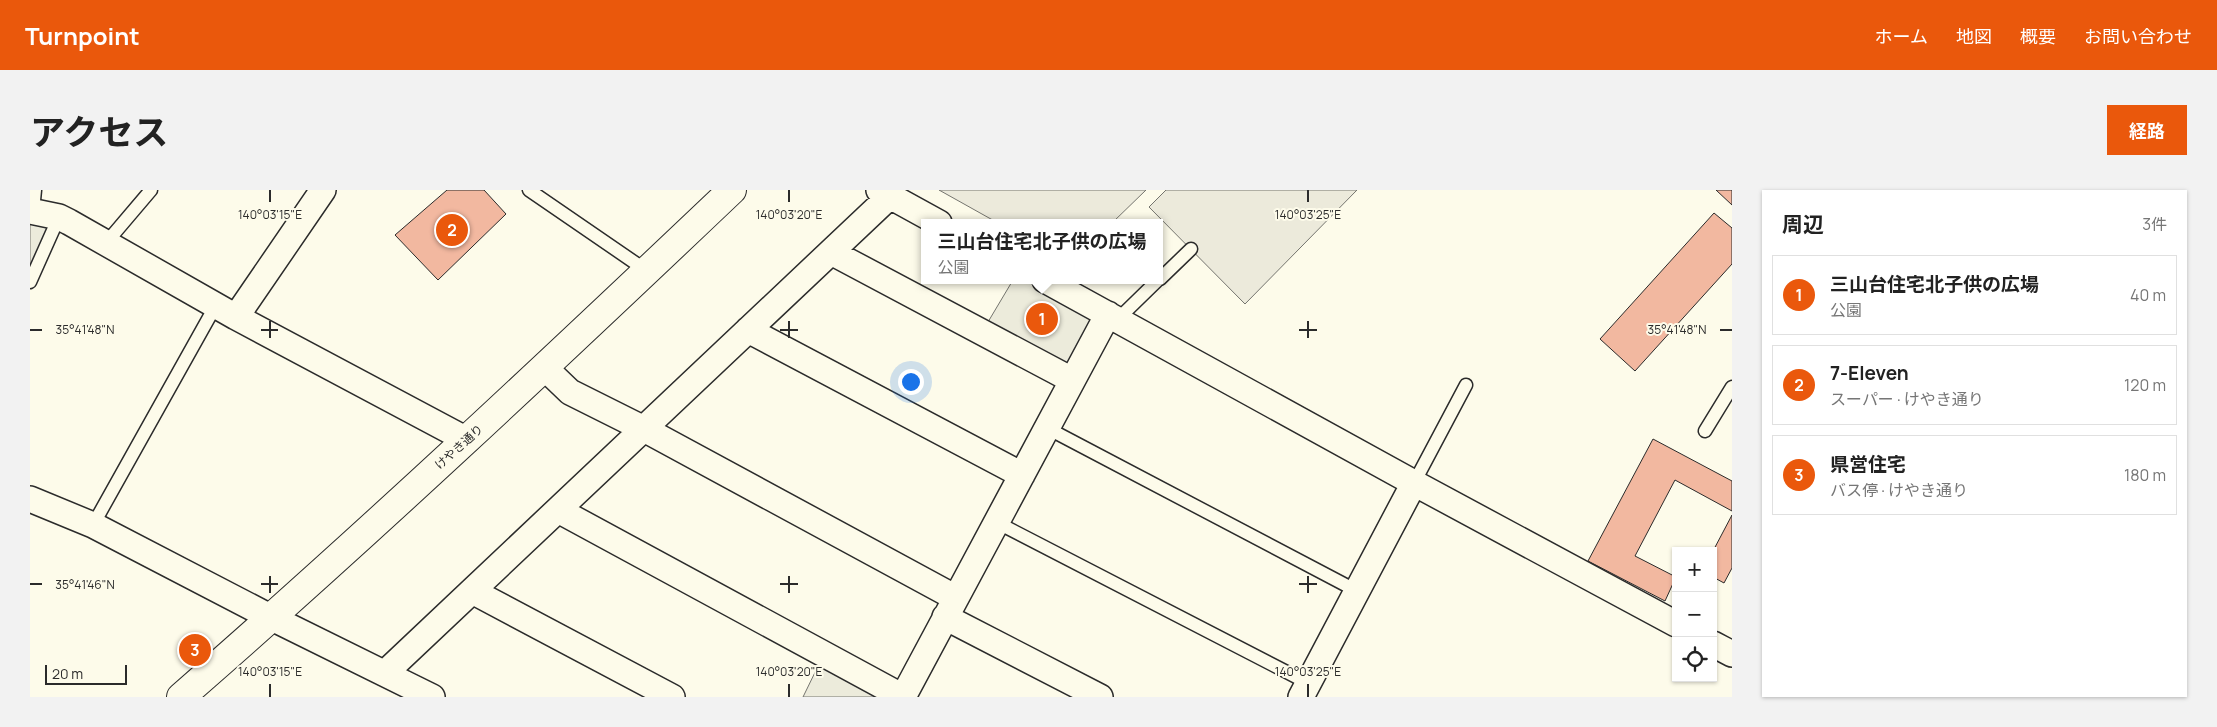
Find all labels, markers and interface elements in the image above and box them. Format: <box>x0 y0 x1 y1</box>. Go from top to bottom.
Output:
text: Turnpoint <box>25 19 140 52</box>
text: ホーム <box>1875 24 1928 48</box>
text: 地図 <box>1956 24 1992 48</box>
text: 概要 <box>2020 24 2056 48</box>
text: お問い合わせ <box>2084 24 2192 48</box>
button: 経路 <box>2107 105 2187 155</box>
text: アクセス <box>30 108 168 156</box>
text: 140°03'15"E <box>238 206 302 223</box>
text: 140°03'20"E <box>756 206 823 223</box>
text: 140°03'25"E <box>1275 206 1341 223</box>
text: 周辺 <box>1782 210 1824 238</box>
pin: 2 <box>436 211 468 249</box>
text: 3件 <box>2142 213 2167 235</box>
popup <box>921 219 1163 284</box>
text: 三山台住宅北子供の広場 <box>937 228 1147 254</box>
text: 公園 <box>937 256 970 278</box>
text: 三山台住宅北子供の広場 <box>1830 271 2039 297</box>
text: 1 <box>1795 284 1803 306</box>
text: 40 m <box>2130 284 2166 306</box>
text: 公園 <box>1830 299 1862 321</box>
pin: 1 <box>1026 300 1058 338</box>
text: 35°41'48"N <box>56 321 114 338</box>
text: 35°41'48"N <box>1648 321 1706 338</box>
text: 7-Eleven <box>1830 360 1909 386</box>
your location <box>898 369 924 395</box>
text: 2 <box>1794 374 1804 396</box>
text: 120 m <box>2124 374 2166 396</box>
text: スーパー · けやき通り <box>1830 388 1984 410</box>
street label: けやき通り <box>431 420 487 473</box>
text: 県営住宅 <box>1830 451 1906 477</box>
text: 3 <box>1794 464 1804 486</box>
text: 180 m <box>2124 464 2166 486</box>
text: バス停 · けやき通り <box>1830 479 1968 501</box>
map controls <box>1672 547 1717 682</box>
button: + <box>1672 547 1717 592</box>
text: 35°41'46"N <box>55 576 115 593</box>
button: − <box>1672 592 1717 637</box>
pin: 3 <box>179 631 211 669</box>
button: locate <box>1672 637 1717 682</box>
scale bar <box>45 662 128 685</box>
text: 140°03'15"E <box>238 663 302 680</box>
text: 140°03'20"E <box>756 663 823 680</box>
text: 140°03'25"E <box>1275 663 1341 680</box>
text: 20 m <box>52 664 83 683</box>

